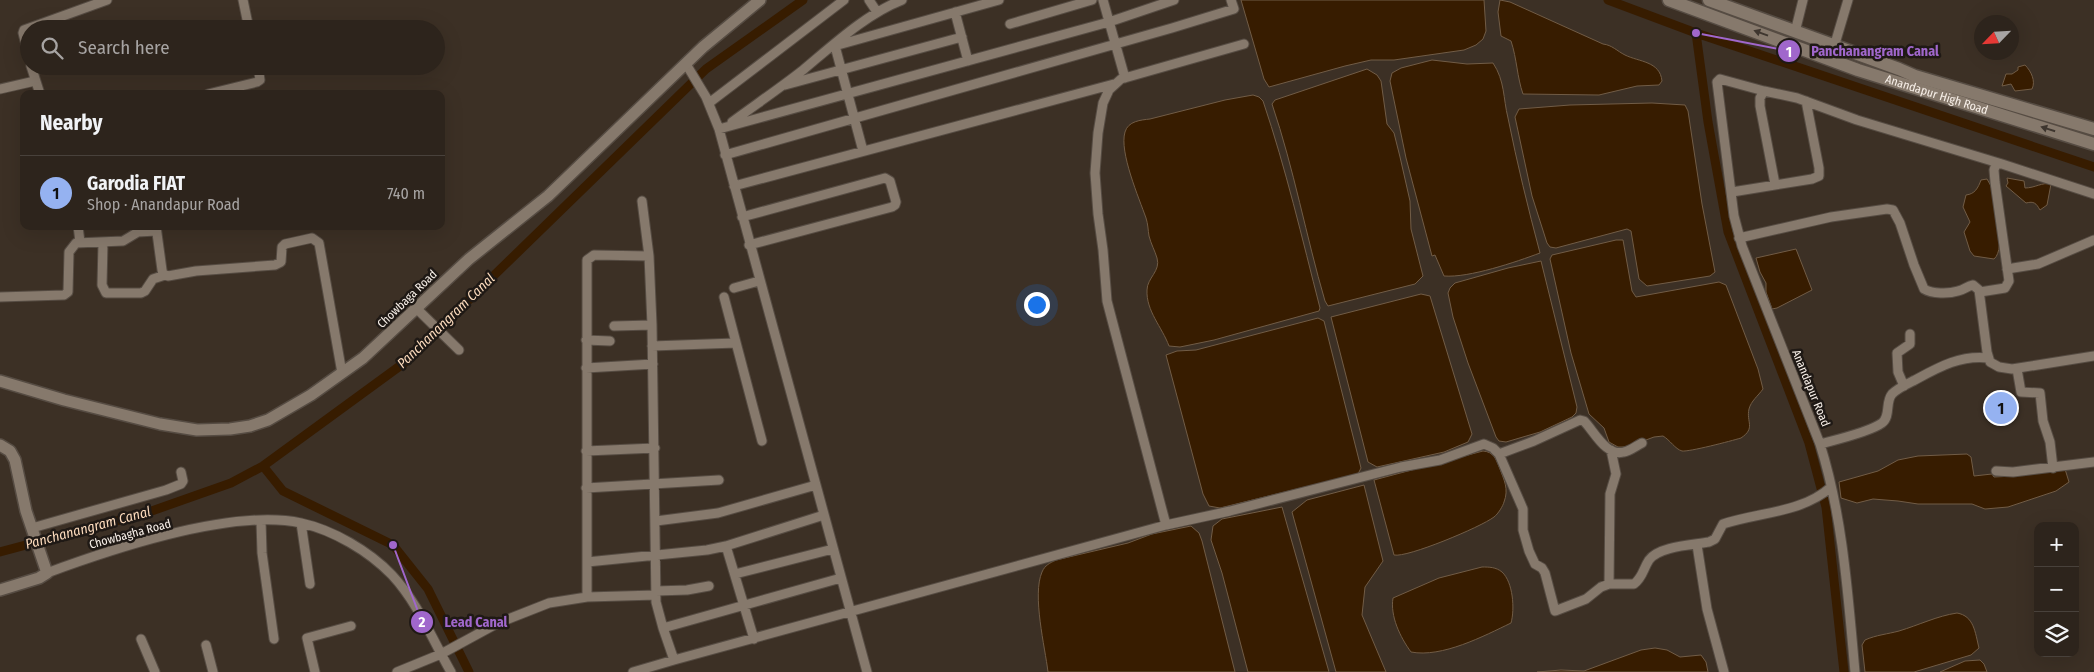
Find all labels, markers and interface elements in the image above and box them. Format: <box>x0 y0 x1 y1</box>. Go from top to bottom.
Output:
north arrow <box>1974 15 2019 60</box>
search box <box>20 20 445 75</box>
one-way arrow <box>1754 29 1768 37</box>
icon: search <box>38 34 66 62</box>
text: Search here <box>78 36 170 59</box>
callout: Panchanangram Canal <box>1776 37 1949 66</box>
text: 1 <box>1786 43 1792 61</box>
text: Panchanangram Canal <box>1811 43 1939 60</box>
street label: Anandapur High Road <box>1884 72 1990 117</box>
text: Nearby <box>40 110 102 136</box>
one-way arrow <box>2040 125 2055 133</box>
text: Garodia FIAT <box>87 172 185 195</box>
text: 1 <box>53 184 59 203</box>
text: 740 m <box>387 184 425 203</box>
text: Shop · Anandapur Road <box>87 195 240 214</box>
street label: Chowbaga Road <box>374 267 440 331</box>
water label: Panchanangram Canal <box>394 270 499 372</box>
your location <box>1024 292 1050 318</box>
street label: Anandapur Road <box>1789 348 1833 428</box>
pin: 1 <box>1985 389 2017 427</box>
water label: Panchanangram Canal <box>23 503 153 553</box>
street label: Chowbagha Road <box>88 516 172 552</box>
map controls <box>2034 522 2079 657</box>
button: + <box>2034 522 2079 567</box>
button: − <box>2034 567 2079 612</box>
callout: Lead Canal <box>409 608 517 637</box>
button: layers <box>2034 612 2079 657</box>
text: 2 <box>418 613 426 631</box>
text: Lead Canal <box>445 614 508 631</box>

